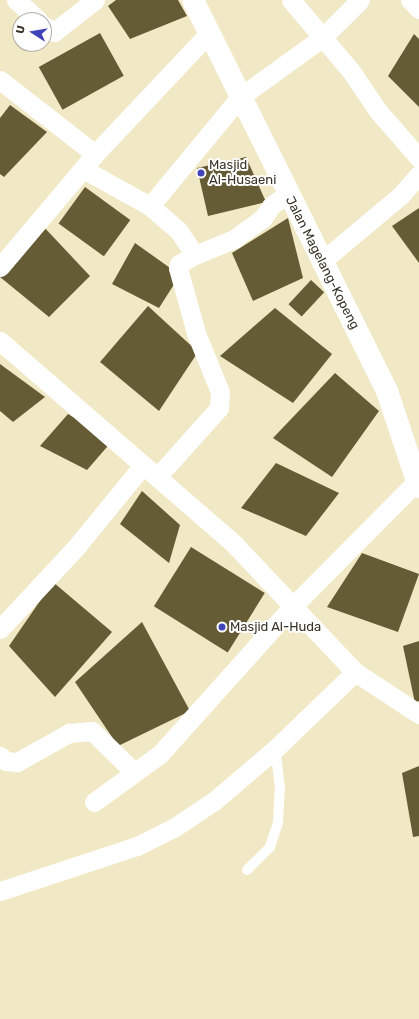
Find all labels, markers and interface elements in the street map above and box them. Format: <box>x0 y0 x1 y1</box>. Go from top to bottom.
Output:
north arrow <box>12 12 52 52</box>
text: U <box>14 24 28 35</box>
place label: Masjid Al-Husaeni <box>209 158 276 189</box>
marker: Masjid Al-Husaeni <box>196 168 206 178</box>
street label: Jalan Magelang-Kopeng <box>282 194 362 332</box>
place label: Masjid Al-Huda <box>230 619 322 635</box>
marker: Masjid Al-Huda <box>217 622 227 632</box>

